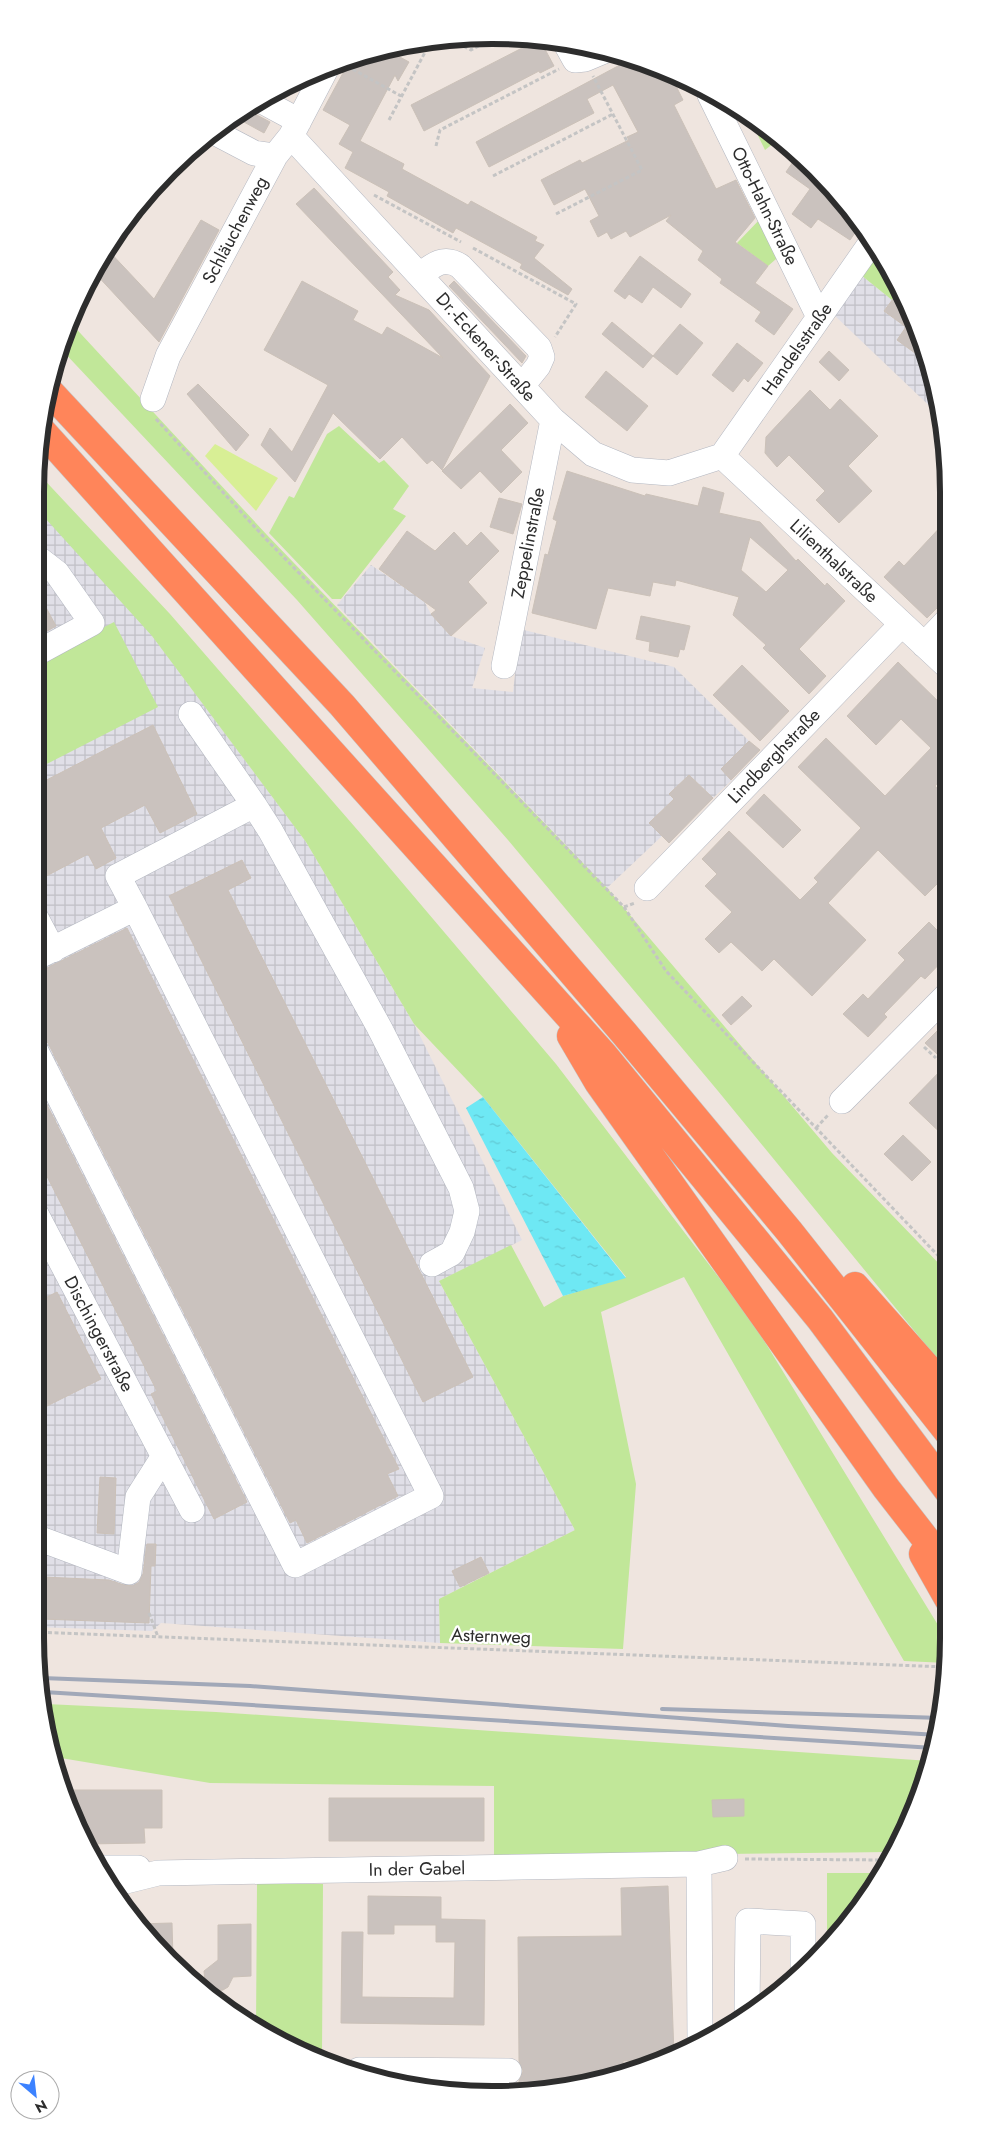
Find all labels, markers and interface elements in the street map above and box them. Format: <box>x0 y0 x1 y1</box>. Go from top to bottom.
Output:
street label: Otto-Hahn-Straße <box>725 142 805 270</box>
street label: Schläuchenweg <box>196 172 274 288</box>
street label: Dr.-Eckener-Straße <box>430 287 542 407</box>
street label: Handelsstraße <box>755 297 839 401</box>
street label: Zeppelinstraße <box>505 485 551 601</box>
street label: Lilienthalstraße <box>784 513 884 609</box>
street label: Lindberghstraße <box>722 703 826 809</box>
street label: Dischingerstraße <box>57 1271 141 1397</box>
street label: Asternweg <box>451 1622 531 1650</box>
street label: In der Gabel <box>368 1855 466 1883</box>
north arrow <box>10 2070 60 2120</box>
text: N <box>31 2095 51 2118</box>

